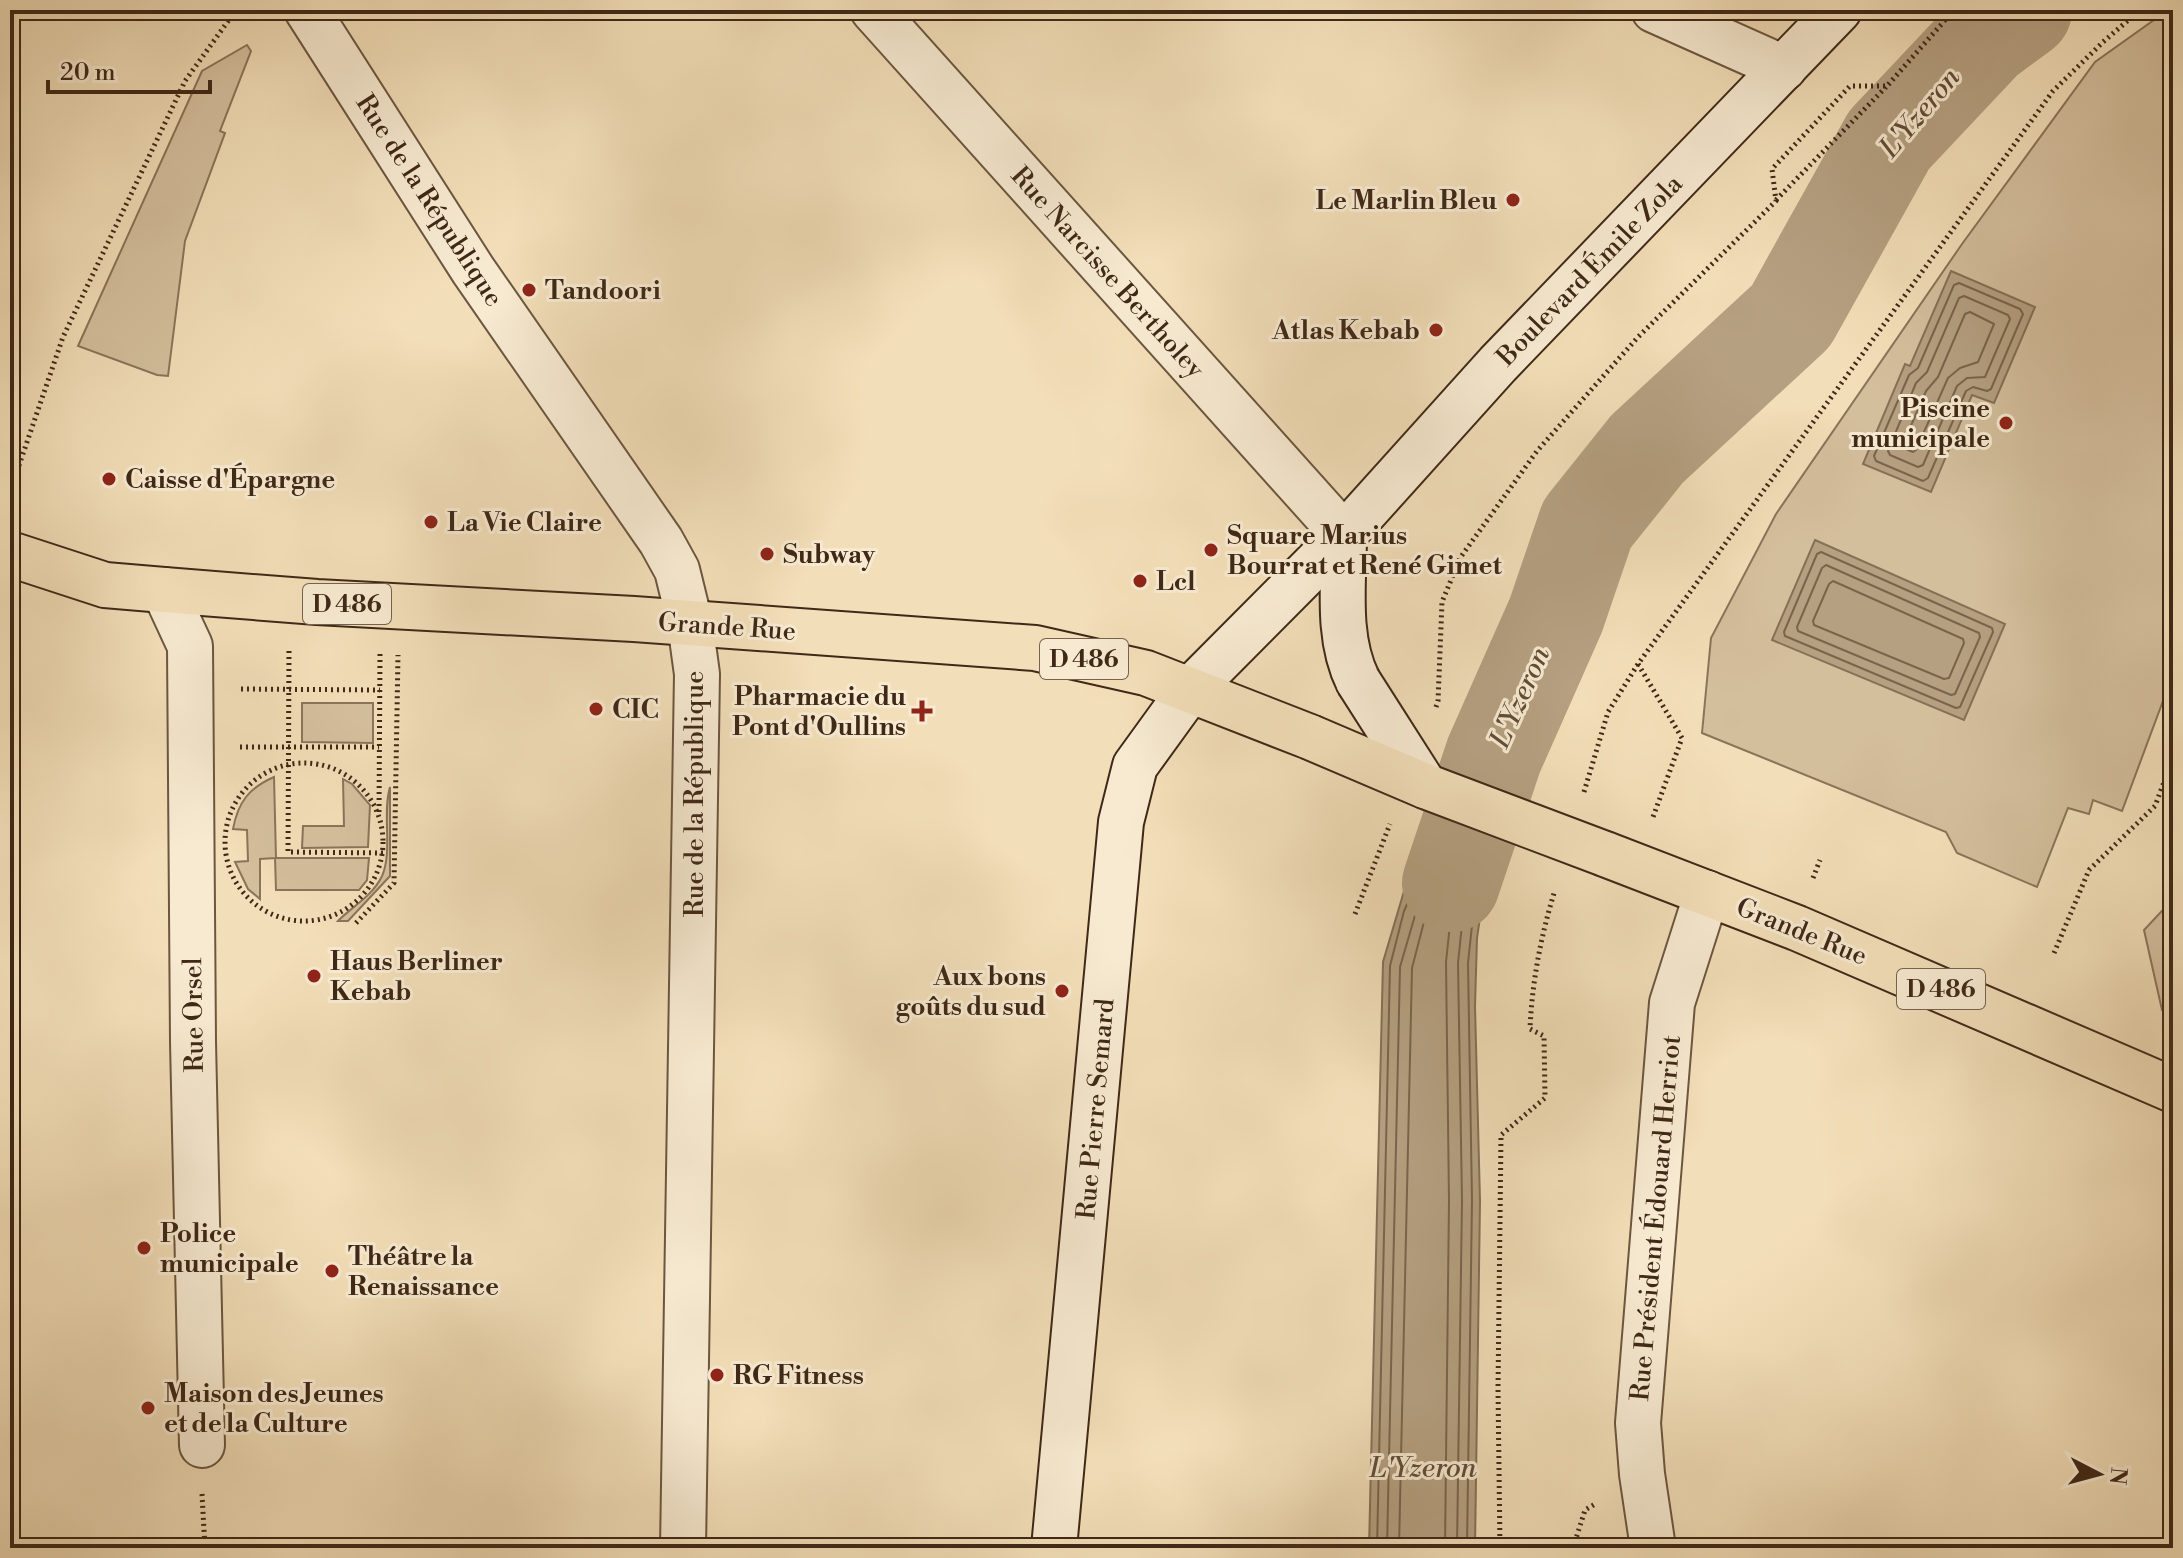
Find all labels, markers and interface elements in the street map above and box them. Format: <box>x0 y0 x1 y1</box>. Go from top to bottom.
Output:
scale bar <box>48 44 210 94</box>
text: 20 m <box>60 58 116 88</box>
water label: L'Yzeron <box>1872 61 1968 166</box>
street label: Rue de la République <box>349 88 510 313</box>
street label: Rue Narcisse Bertholey <box>1004 160 1211 385</box>
street label: Boulevard Émile Zola <box>1488 166 1690 374</box>
place label: Le Marlin Bleu <box>1315 185 1497 217</box>
marker: Le Marlin Bleu <box>1504 191 1522 209</box>
place label: Tandoori <box>545 275 661 307</box>
marker: Tandoori <box>520 281 538 299</box>
place label: Atlas Kebab <box>1271 315 1420 347</box>
marker: Atlas Kebab <box>1427 321 1445 339</box>
place label: Piscine municipale <box>1851 393 1990 455</box>
marker: Piscine municipale <box>1997 414 2015 432</box>
place label: Caisse d'Épargne <box>125 462 335 496</box>
marker: Caisse d'Épargne <box>100 470 118 488</box>
place label: La Vie Claire <box>447 507 602 539</box>
marker: La Vie Claire <box>422 513 440 531</box>
place label: Square Marius Bourrat et René Gimet <box>1227 520 1502 582</box>
place label: Subway <box>783 539 876 571</box>
marker: Square Marius Bourrat et René Gimet <box>1202 541 1220 559</box>
marker: Subway <box>758 545 776 563</box>
place label: Lcl <box>1156 566 1196 598</box>
marker: Lcl <box>1131 572 1149 590</box>
road number: D 486 <box>303 584 391 624</box>
street label: Grande Rue <box>657 606 797 648</box>
road number: D 486 <box>1040 639 1128 679</box>
water label: L'Yzeron <box>1482 641 1558 754</box>
street label: Rue de la République <box>679 671 711 917</box>
place label: Pharmacie du Pont d'Oullins <box>732 681 906 743</box>
place label: CIC <box>612 694 659 726</box>
marker: CIC <box>587 700 605 718</box>
marker: Pharmacie du Pont d'Oullins <box>913 702 931 720</box>
street label: Grande Rue <box>1732 891 1872 973</box>
place label: Haus Berliner Kebab <box>330 946 503 1008</box>
street label: Rue Orsel <box>177 957 211 1073</box>
place label: Aux bons goûts du sud <box>896 961 1046 1023</box>
marker: Haus Berliner Kebab <box>305 967 323 985</box>
road number: D 486 <box>1897 969 1985 1009</box>
marker: Aux bons goûts du sud <box>1053 982 1071 1000</box>
street label: Rue Pierre Semard <box>1070 997 1122 1221</box>
street label: Rue Président Édouard Herriot <box>1622 1034 1688 1402</box>
place label: Police municipale <box>160 1218 299 1280</box>
marker: Police municipale <box>135 1239 153 1257</box>
place label: Théâtre la Renaissance <box>348 1241 499 1303</box>
marker: Théâtre la Renaissance <box>323 1262 341 1280</box>
place label: RG Fitness <box>733 1360 864 1392</box>
marker: RG Fitness <box>708 1366 726 1384</box>
place label: Maison des Jeunes et de la Culture <box>164 1378 384 1440</box>
marker: Maison des Jeunes et de la Culture <box>139 1399 157 1417</box>
north arrow <box>2059 1434 2139 1514</box>
water label: L'Yzeron <box>1369 1451 1477 1486</box>
text: N <box>2103 1466 2132 1487</box>

